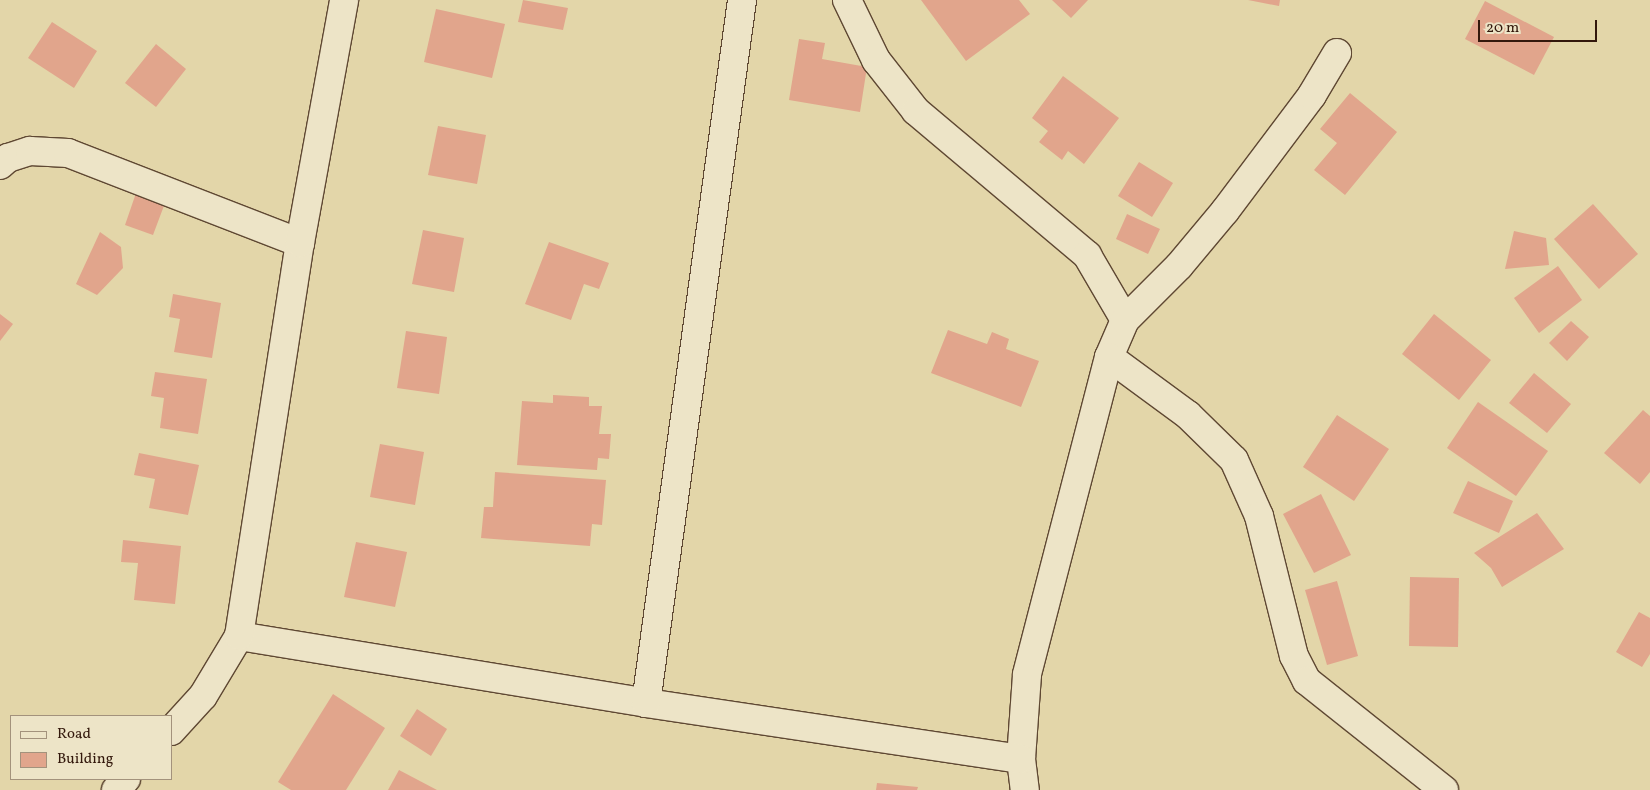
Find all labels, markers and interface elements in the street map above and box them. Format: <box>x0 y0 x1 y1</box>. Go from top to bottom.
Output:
scale bar <box>1480 10 1599 42</box>
text: 20 m <box>1486 18 1519 39</box>
legend <box>10 715 172 780</box>
text: Road <box>57 724 91 745</box>
text: Building <box>57 749 113 770</box>

